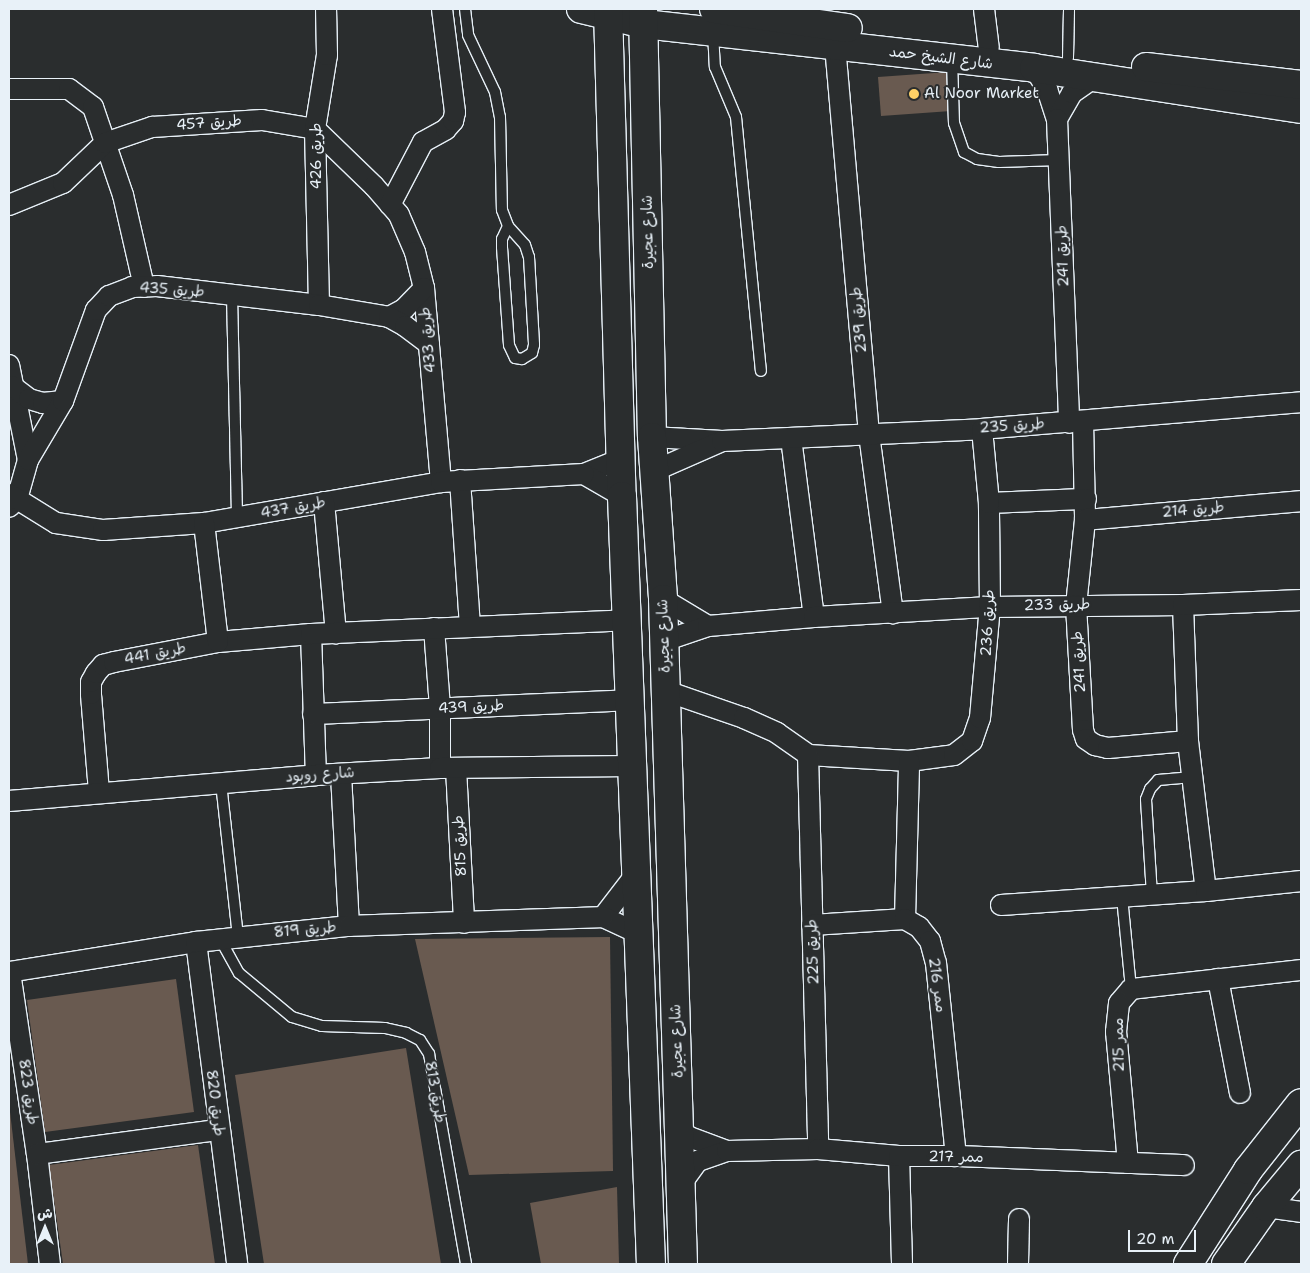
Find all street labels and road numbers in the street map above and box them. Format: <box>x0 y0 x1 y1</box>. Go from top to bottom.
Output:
street label: شارع الشيخ حمد <box>888 43 994 73</box>
street label: طريق 457 <box>176 112 242 134</box>
street label: طريق 426 <box>308 123 326 189</box>
street label: شارع عجيرة <box>638 195 658 269</box>
street label: طريق 241 <box>1053 225 1073 287</box>
street label: طريق 435 <box>139 279 205 301</box>
street label: طريق 239 <box>847 286 871 354</box>
street label: طريق 433 <box>416 306 440 374</box>
street label: طريق 235 <box>979 415 1045 437</box>
street label: طريق 437 <box>259 493 327 523</box>
street label: طريق 214 <box>1161 498 1225 522</box>
street label: طريق 236 <box>977 589 999 657</box>
street label: طريق 233 <box>1024 595 1090 615</box>
street label: شارع عجيرة <box>654 599 674 673</box>
street label: طريق 241 <box>1068 630 1090 694</box>
street label: طريق 441 <box>123 639 187 669</box>
street label: طريق 439 <box>437 696 505 718</box>
street label: شارع روبود <box>285 764 355 786</box>
street label: طريق 815 <box>449 815 471 877</box>
street label: طريق 819 <box>273 918 337 942</box>
street label: طريق 225 <box>803 919 823 985</box>
street label: ممر 216 <box>924 956 950 1014</box>
street label: شارع عجيرة <box>667 1004 687 1078</box>
street label: ممر 215 <box>1110 1018 1128 1072</box>
street label: طريق 823 <box>14 1058 42 1126</box>
street label: طريق 813 <box>421 1060 449 1124</box>
street label: طريق 820 <box>202 1069 228 1137</box>
street label: ممر 217 <box>928 1148 984 1166</box>

